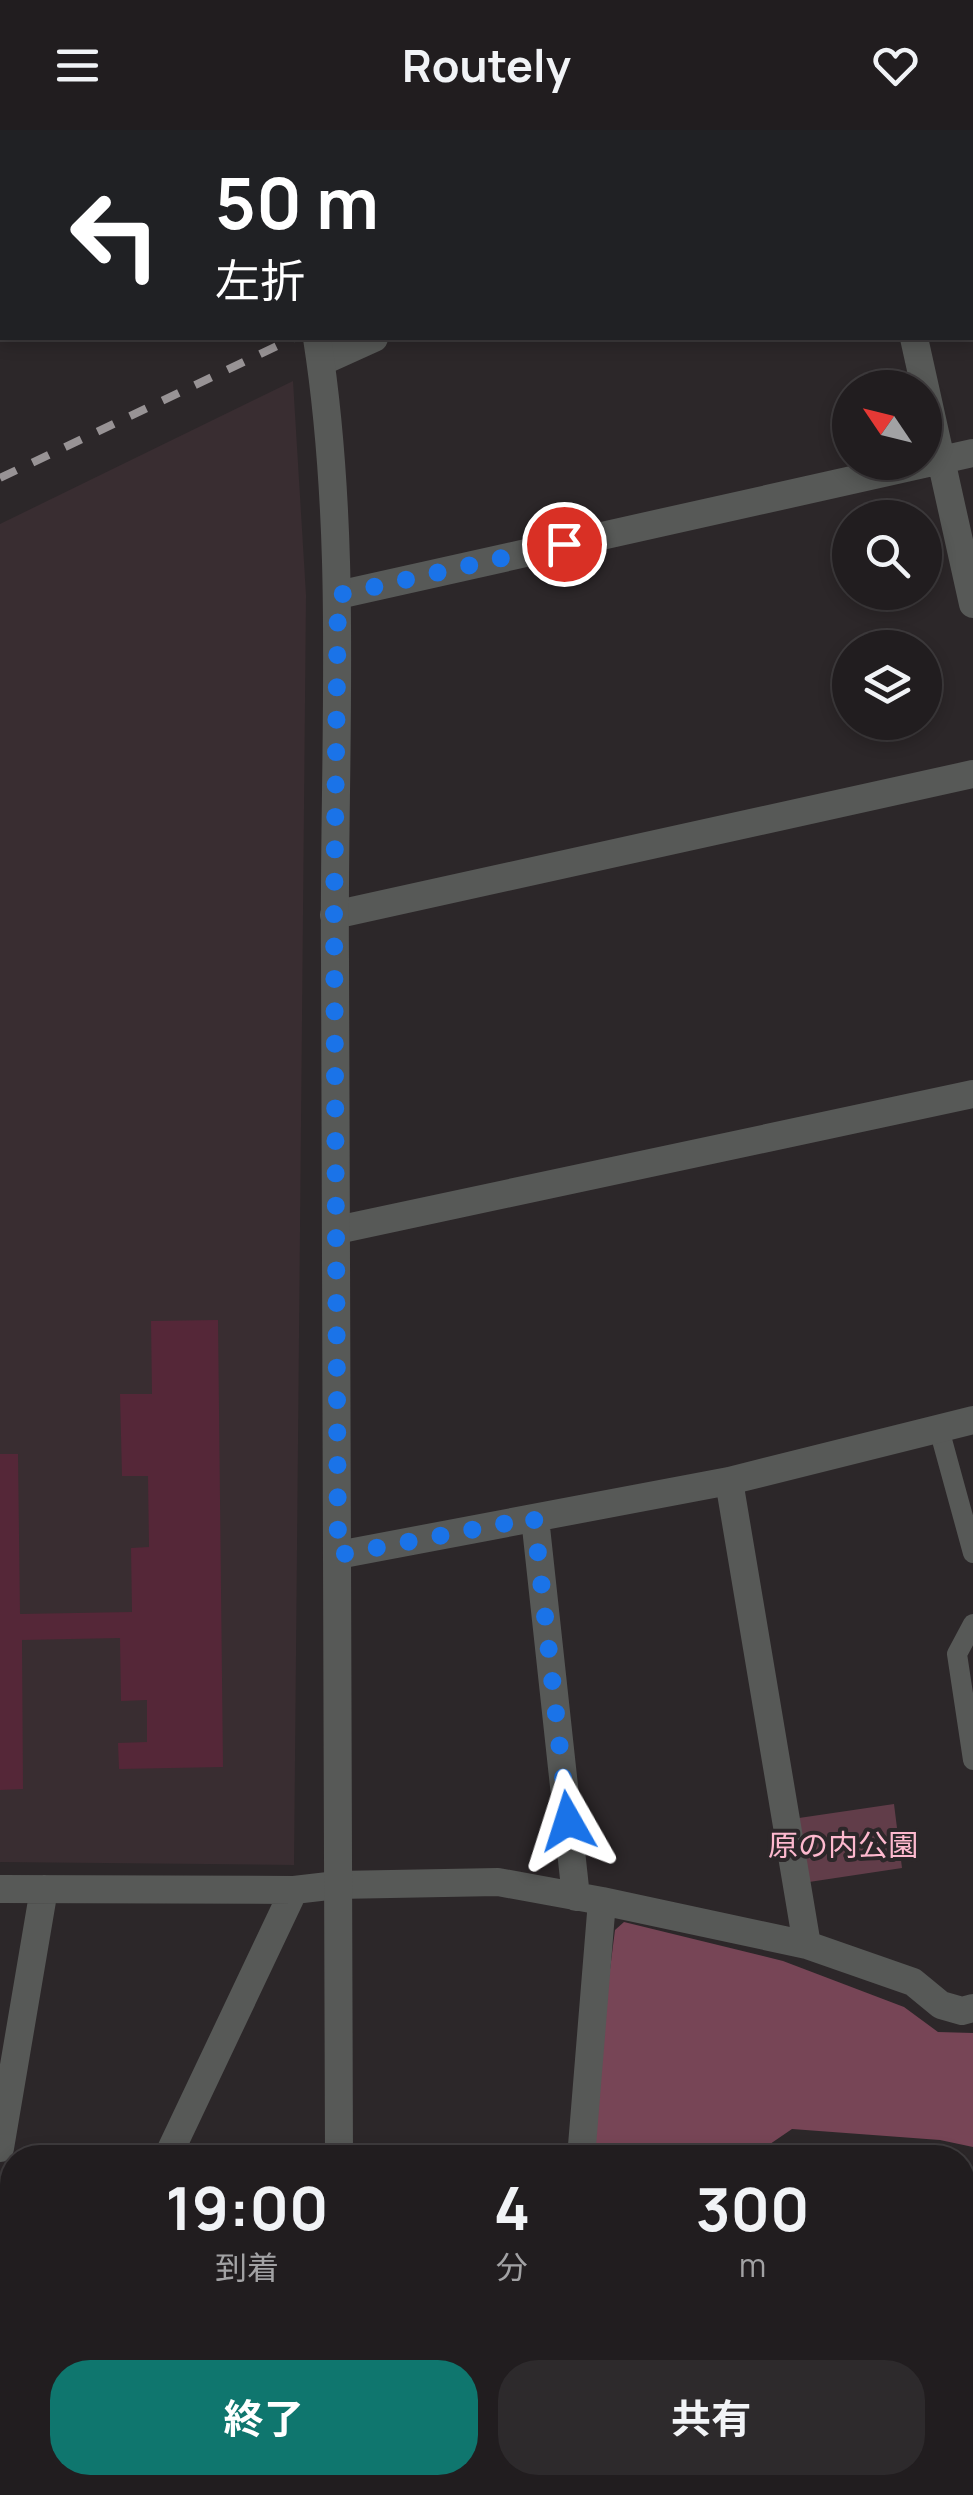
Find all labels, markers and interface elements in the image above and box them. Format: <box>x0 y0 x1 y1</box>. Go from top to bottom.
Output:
text: Routely <box>402 34 571 96</box>
icon: menu <box>50 38 105 93</box>
icon: heart <box>868 38 923 93</box>
text: 50 m <box>215 154 379 250</box>
icon: left <box>50 170 180 300</box>
text: 左折 <box>215 249 305 311</box>
north arrow <box>832 370 942 480</box>
map controls <box>832 370 942 740</box>
button: search <box>832 500 942 610</box>
pin <box>522 502 607 587</box>
icon: arrive <box>537 517 592 572</box>
button: layers <box>832 630 942 740</box>
position arrow <box>516 1769 620 1873</box>
park label: 原の内公園 <box>768 1824 918 1865</box>
text: 19:00 <box>165 2166 328 2248</box>
text: 4 <box>494 2166 530 2248</box>
text: 300 <box>696 2167 810 2249</box>
text: m <box>739 2243 766 2287</box>
text: 到着 <box>215 2245 279 2289</box>
text: 分 <box>496 2245 528 2289</box>
button: 終了 <box>50 2360 478 2475</box>
button: 共有 <box>498 2360 925 2475</box>

